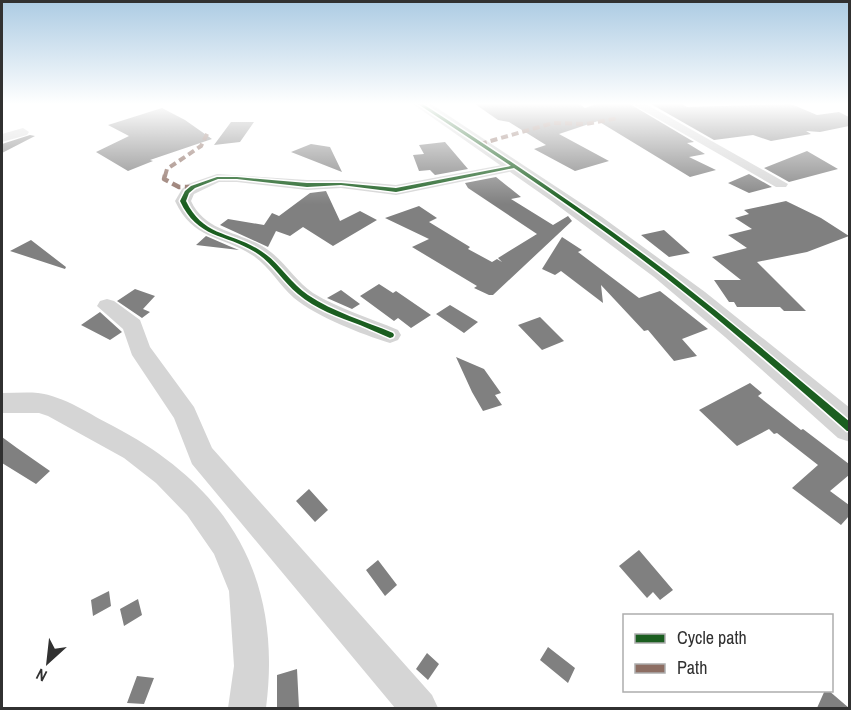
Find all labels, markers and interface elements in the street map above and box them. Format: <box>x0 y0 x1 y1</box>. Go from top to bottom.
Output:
legend <box>623 614 833 692</box>
text: Cycle path <box>677 625 747 650</box>
north arrow <box>18 632 78 692</box>
text: Path <box>677 655 707 680</box>
text: N <box>32 663 50 687</box>

